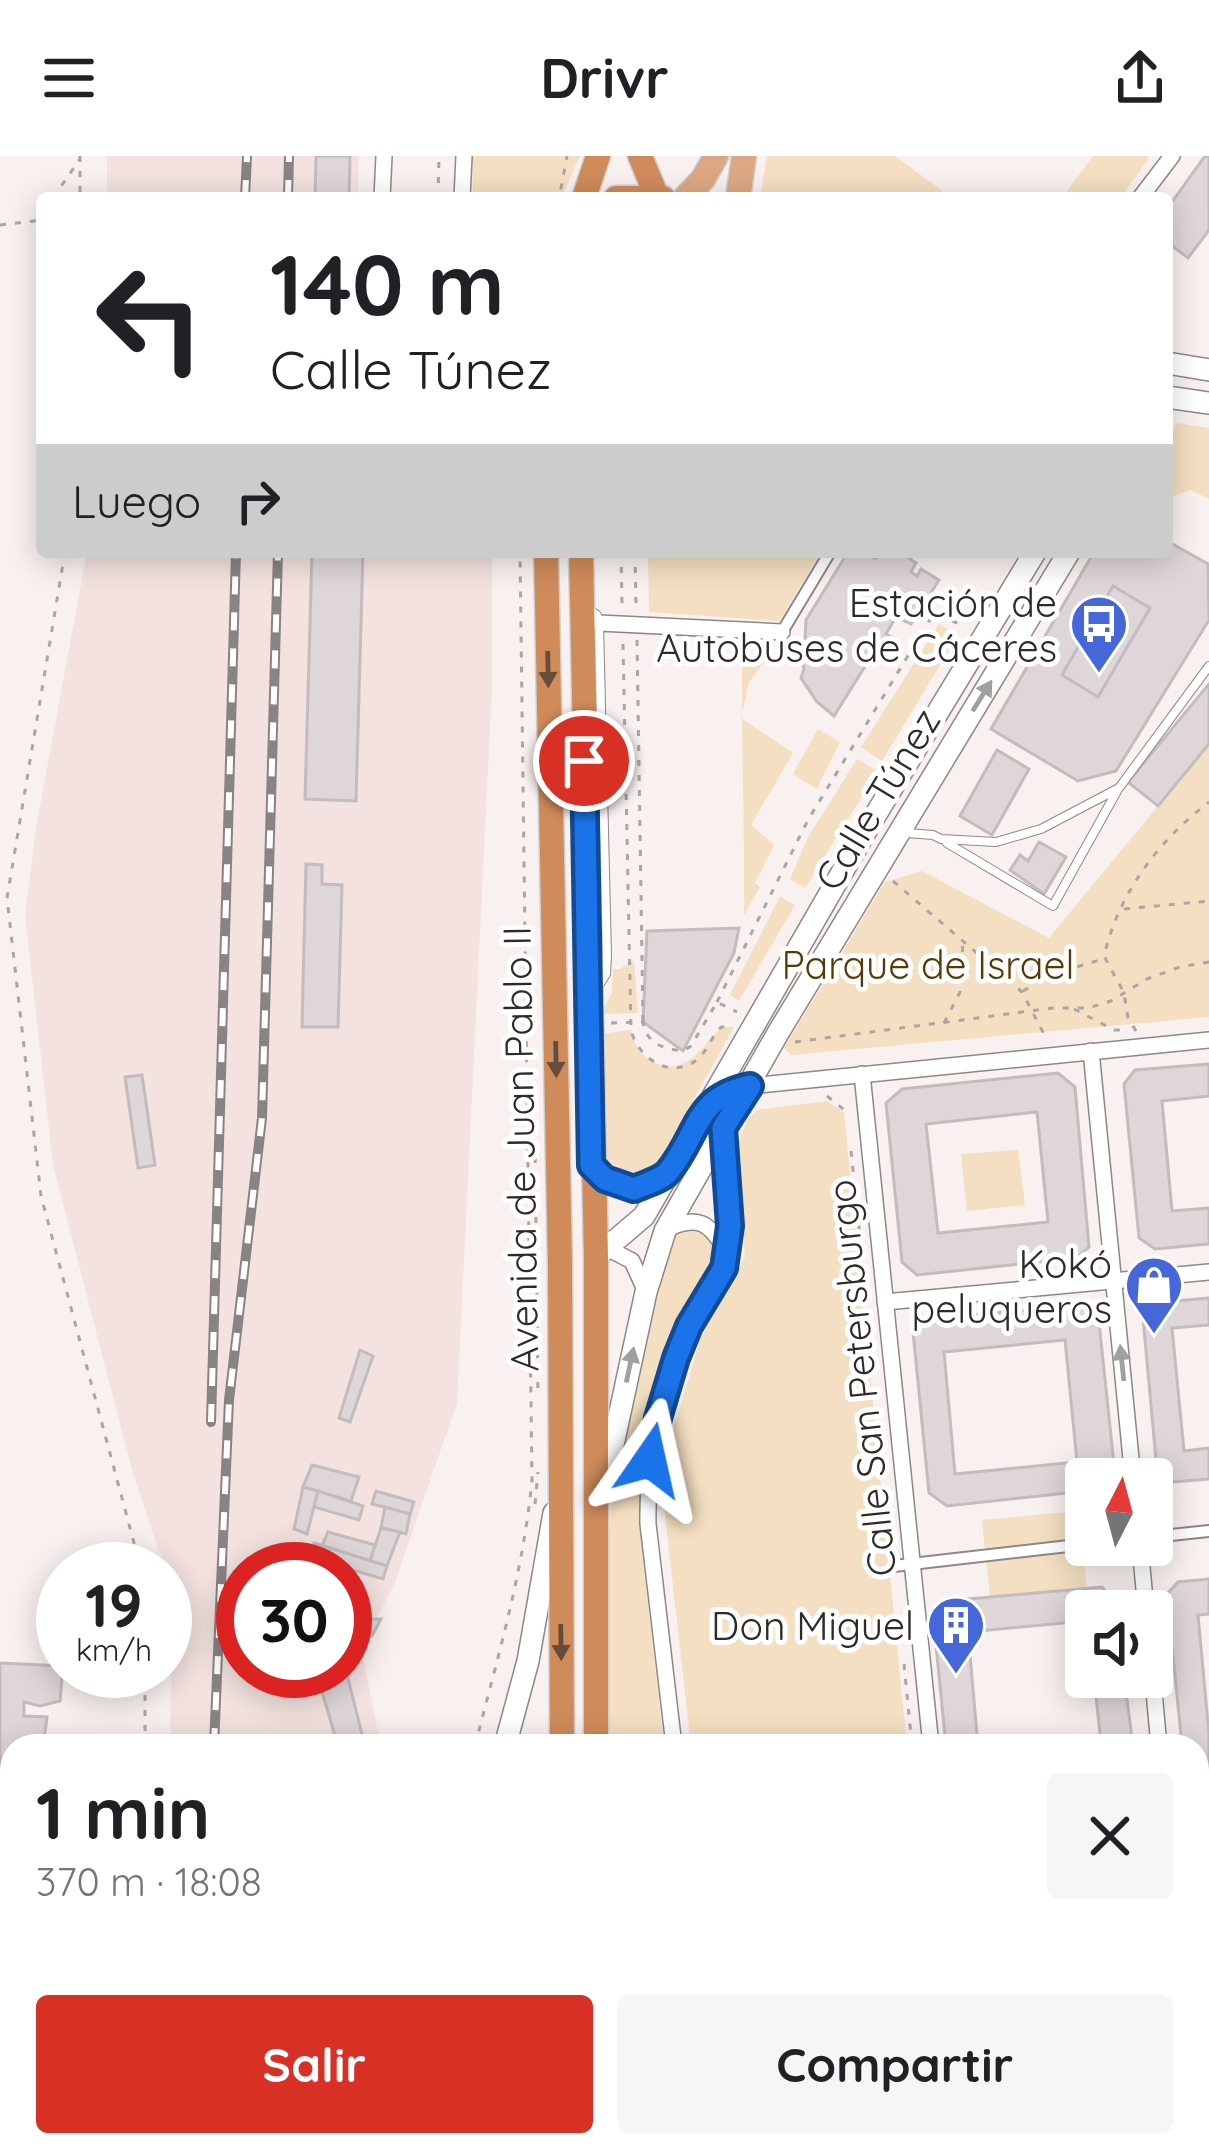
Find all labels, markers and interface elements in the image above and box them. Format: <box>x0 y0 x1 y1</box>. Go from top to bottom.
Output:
text: Drivr <box>540 44 669 112</box>
icon: menu <box>36 45 102 111</box>
icon: share <box>1107 45 1173 111</box>
text: 140 m <box>270 231 505 336</box>
icon: left <box>72 240 228 396</box>
text: Calle Túnez <box>270 335 552 403</box>
icon: right <box>225 468 291 534</box>
text: Luego <box>72 473 201 529</box>
place label: Estación de Autobuses de Cáceres <box>656 578 1057 672</box>
bus stop icon: Estación de Autobuses de Cáceres <box>1068 593 1130 675</box>
one-way arrow <box>538 651 558 689</box>
one-way arrow <box>970 680 992 713</box>
street label: Calle Túnez <box>804 699 950 899</box>
pin <box>533 710 635 812</box>
icon: arrive <box>551 728 617 794</box>
street label: Avenida de Juan Pablo II <box>492 926 548 1372</box>
park label: Parque de Israel <box>782 940 1074 989</box>
one-way arrow <box>547 1041 566 1079</box>
street label: Calle San Petersburgo <box>816 1177 906 1579</box>
place label: Kokó peluqueros <box>912 1239 1112 1333</box>
shop icon: Kokó peluqueros <box>1123 1254 1185 1336</box>
one-way arrow <box>1112 1343 1131 1381</box>
one-way arrow <box>622 1346 641 1384</box>
position arrow <box>587 1397 713 1523</box>
north arrow <box>1065 1458 1173 1566</box>
map controls <box>1065 1458 1173 1698</box>
speed limit sign: 30 <box>216 1542 372 1698</box>
text: 19 <box>85 1567 143 1642</box>
button: sound <box>1065 1590 1173 1698</box>
building icon: Don Miguel <box>925 1594 987 1676</box>
place label: Don Miguel <box>711 1601 914 1650</box>
one-way arrow <box>551 1624 571 1662</box>
text: km/h <box>76 1631 152 1669</box>
text: 1 min <box>36 1767 210 1857</box>
button: close <box>1047 1773 1173 1899</box>
text: 370 m · 18:08 <box>36 1857 262 1906</box>
button: Salir <box>36 1995 593 2133</box>
button: Compartir <box>617 1995 1173 2133</box>

